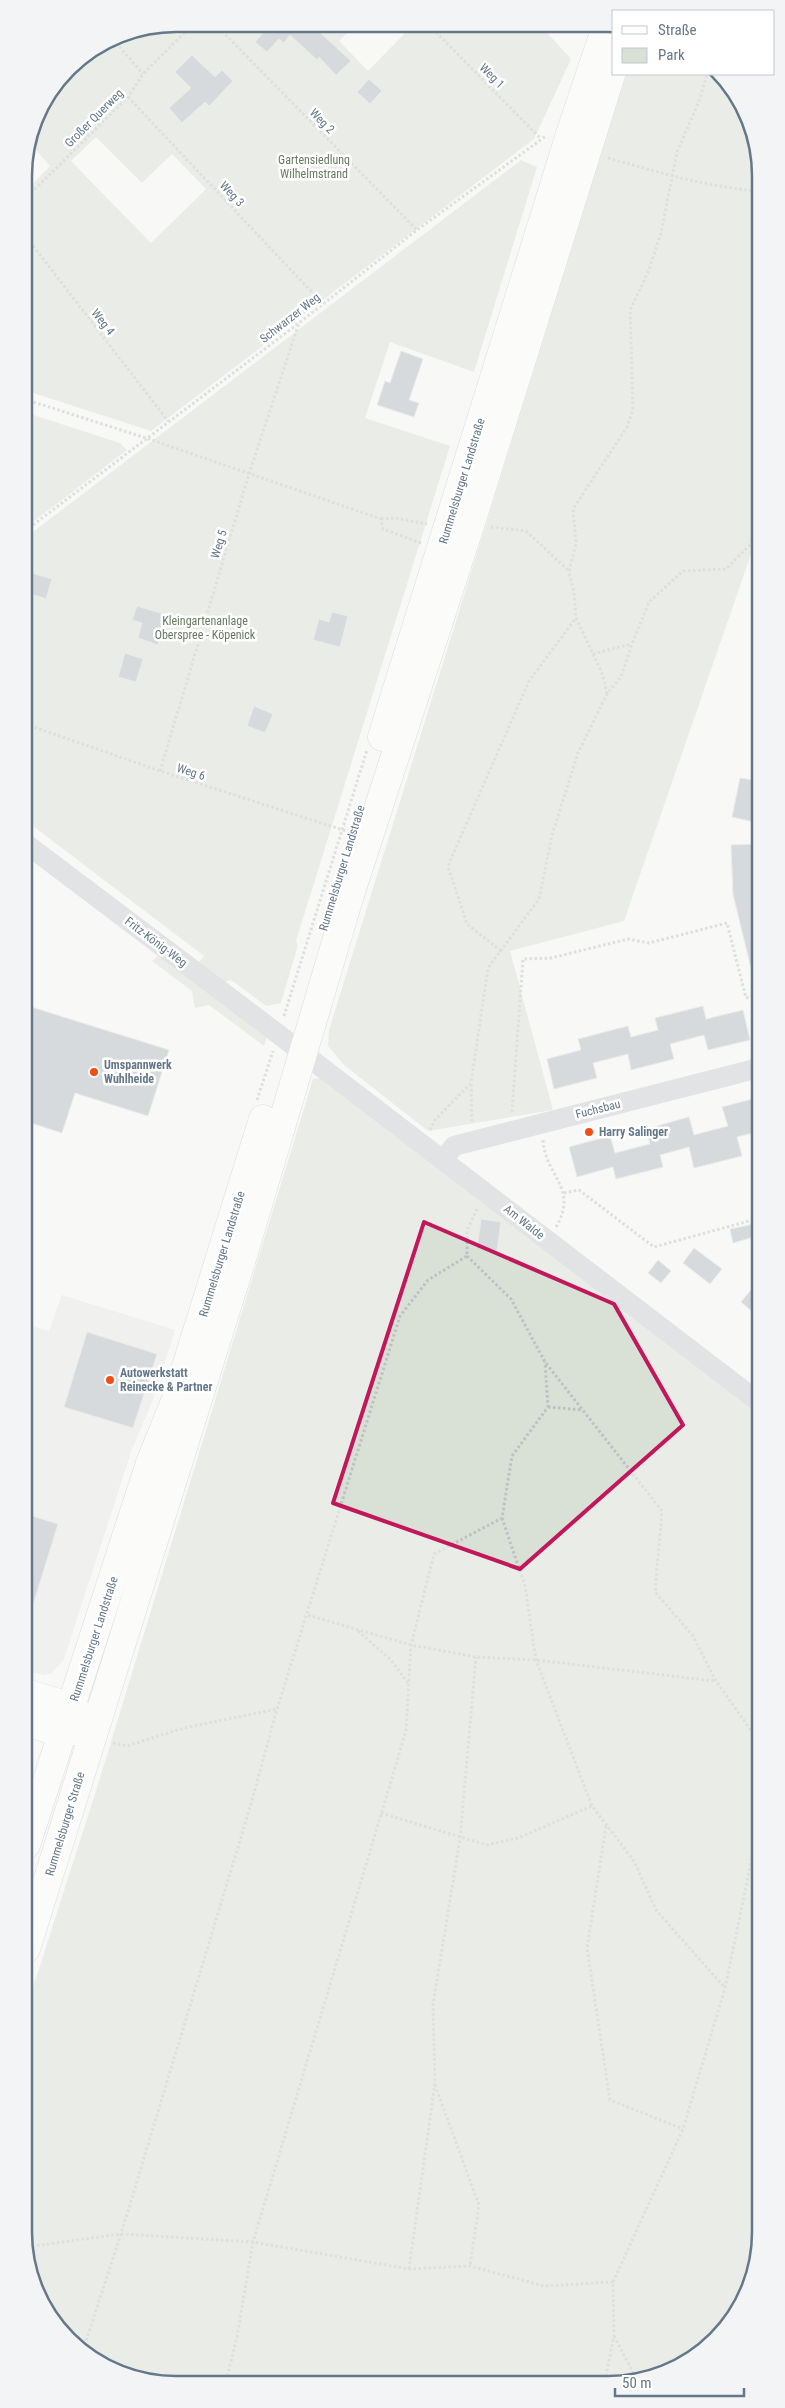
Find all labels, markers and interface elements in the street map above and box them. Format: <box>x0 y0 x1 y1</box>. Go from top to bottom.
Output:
legend <box>612 10 775 75</box>
text: Straße <box>658 21 697 39</box>
text: Park <box>658 46 685 64</box>
street label: Weg 1 <box>477 61 507 91</box>
street label: Großer Querweg <box>62 86 126 150</box>
street label: Weg 2 <box>307 106 337 136</box>
park label: Gartensiedlung Wilhelmstrand <box>278 153 350 181</box>
street label: Weg 3 <box>217 179 247 209</box>
street label: Schwarzer Weg <box>257 290 323 346</box>
street label: Weg 4 <box>88 306 118 338</box>
street label: Rummelsburger Landstraße <box>436 416 488 546</box>
street label: Weg 5 <box>208 528 230 560</box>
park label: Kleingartenanlage Oberspree - Köpenick <box>155 614 256 642</box>
street label: Weg 6 <box>175 761 207 783</box>
street label: Rummelsburger Landstraße <box>316 803 368 933</box>
street label: Fritz-König-Weg <box>122 914 190 970</box>
place label: Umspannwerk Wuhlheide <box>104 1058 172 1086</box>
marker: Umspannwerk Wuhlheide <box>88 1066 100 1078</box>
street label: Fuchsbau <box>574 1097 622 1121</box>
place label: Harry Salinger <box>599 1125 668 1139</box>
marker: Harry Salinger <box>583 1126 595 1138</box>
street label: Rummelsburger Landstraße <box>196 1189 248 1319</box>
street label: Am Walde <box>501 1202 547 1242</box>
place label: Autowerkstatt Reinecke & Partner <box>120 1366 212 1394</box>
marker: Autowerkstatt Reinecke & Partner <box>104 1374 116 1386</box>
street label: Rummelsburger Landstraße <box>67 1574 121 1703</box>
street label: Rummelsburger Straße <box>42 1770 88 1878</box>
scale bar <box>615 2366 744 2398</box>
text: 50 m <box>622 2374 652 2392</box>

